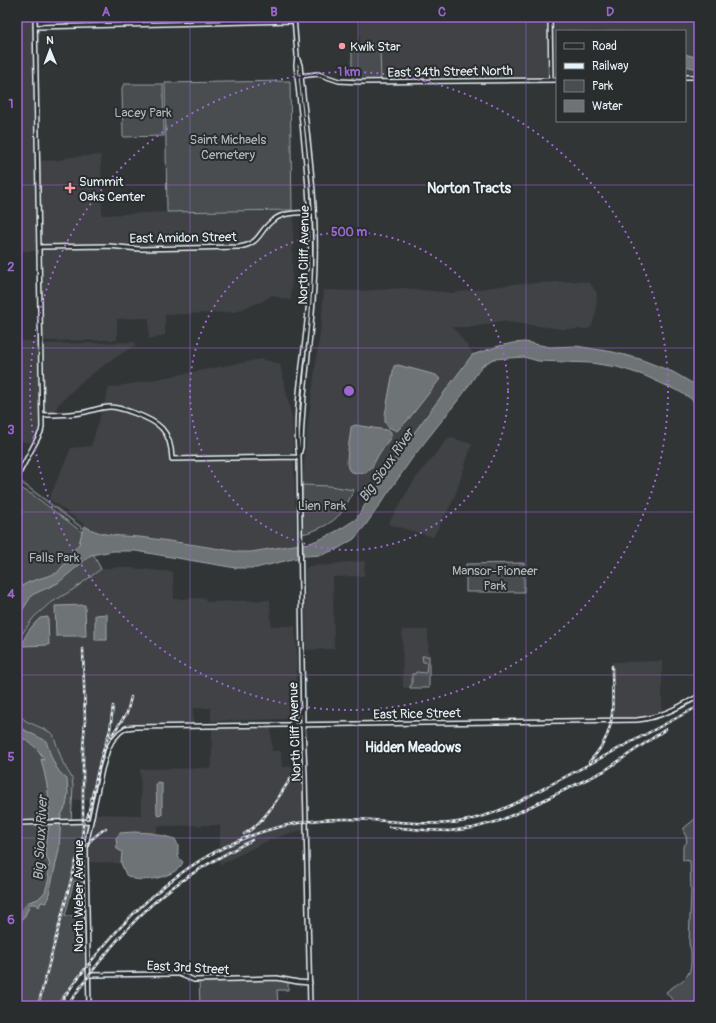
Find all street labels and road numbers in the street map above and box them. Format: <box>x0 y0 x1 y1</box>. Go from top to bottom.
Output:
street label: East 34th Street North <box>387 63 513 81</box>
street label: North Cliff Avenue <box>295 205 313 305</box>
street label: East Amidon Street <box>129 229 237 247</box>
street label: North Cliff Avenue <box>285 681 305 782</box>
street label: East Rice Street <box>373 705 462 723</box>
street label: North Weber Avenue <box>71 839 87 952</box>
street label: East 3rd Street <box>146 958 230 978</box>

